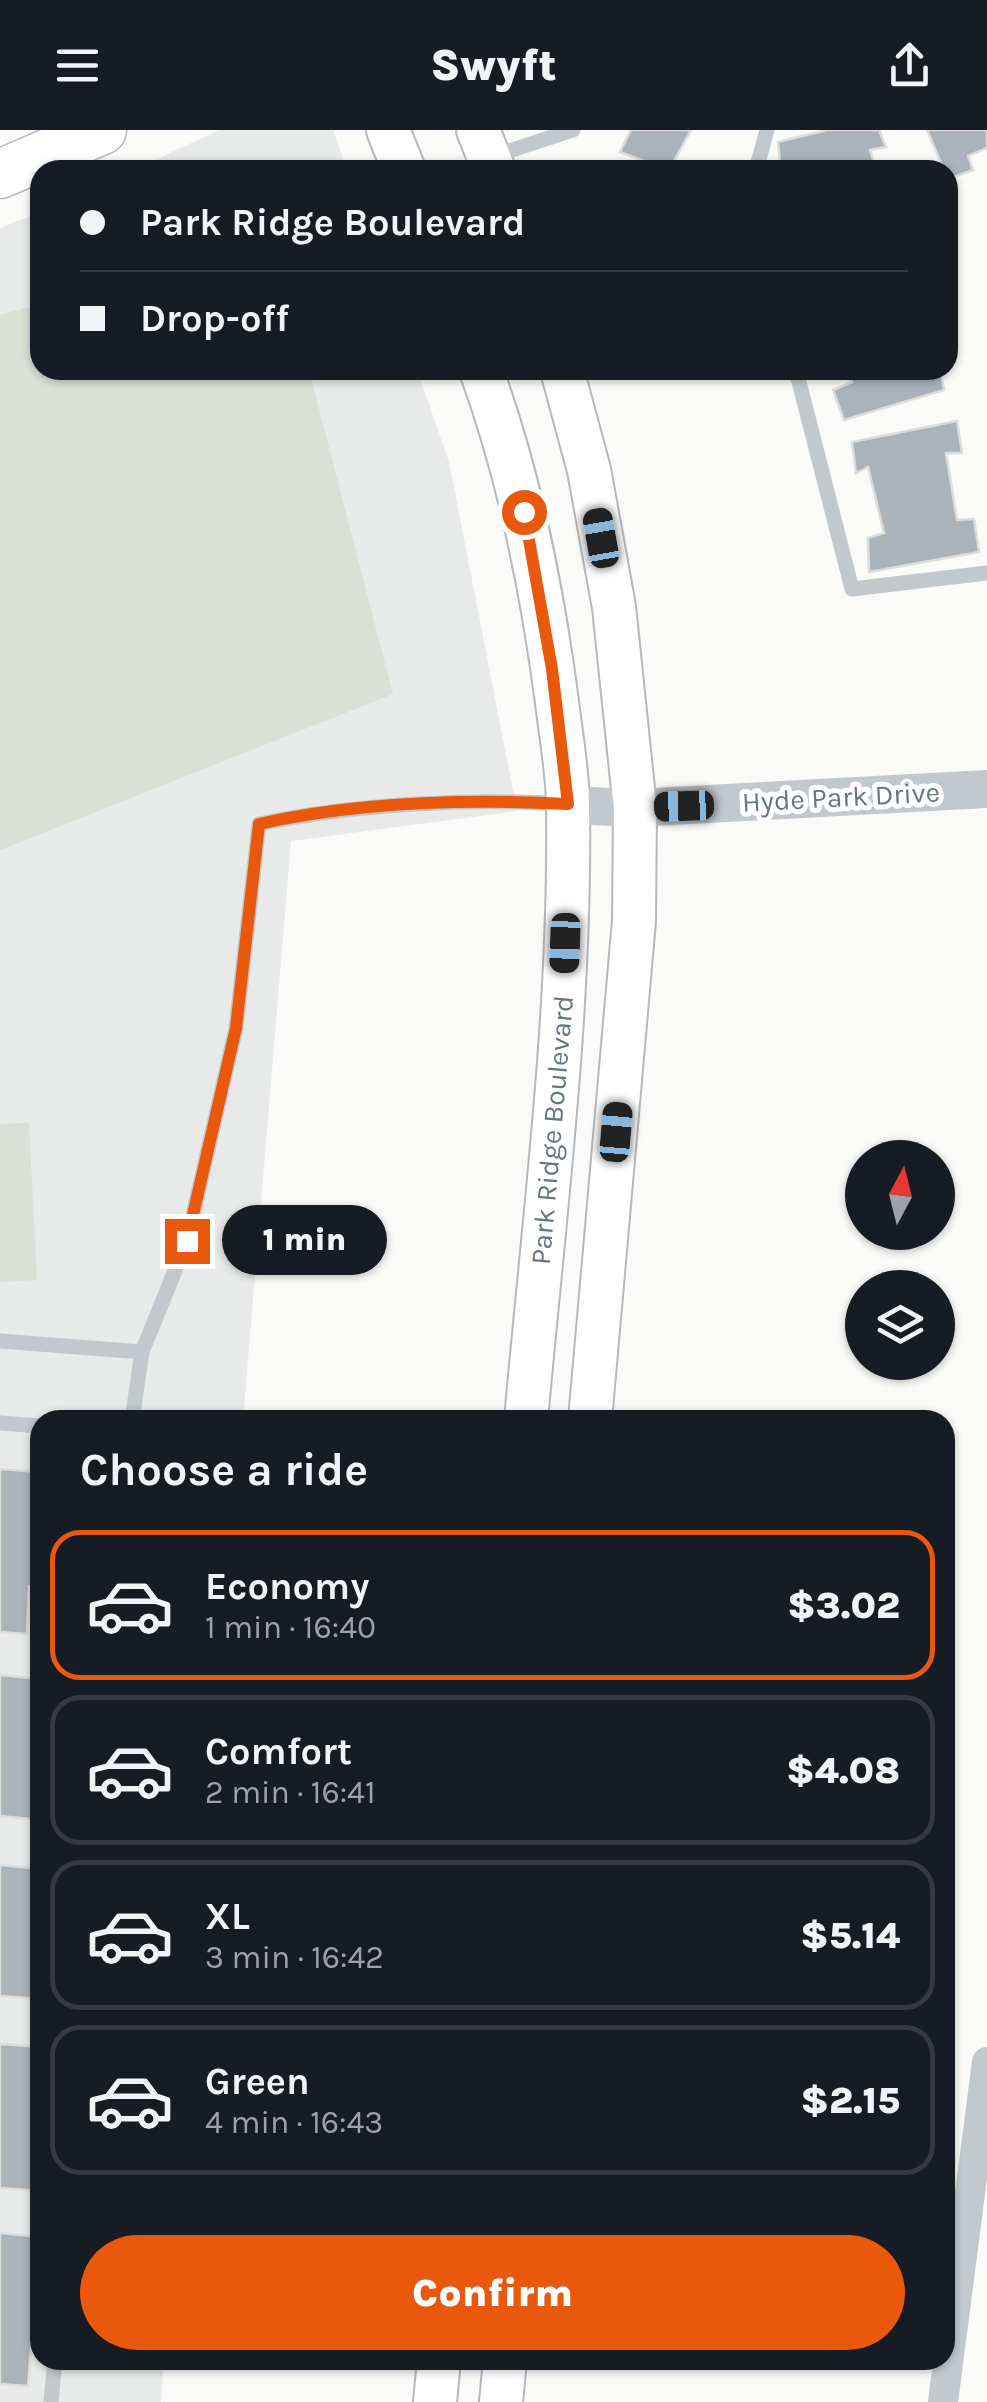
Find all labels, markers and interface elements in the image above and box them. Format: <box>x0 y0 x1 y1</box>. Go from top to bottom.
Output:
icon: menu <box>50 38 105 93</box>
icon: share <box>882 38 937 93</box>
text: Swyft <box>430 39 557 91</box>
text: Park Ridge Boulevard <box>140 200 525 245</box>
text: Drop-off <box>140 296 289 341</box>
route start <box>502 490 547 535</box>
car <box>581 506 621 570</box>
street label: Hyde Park Drive <box>741 775 941 819</box>
car <box>653 790 715 822</box>
car <box>549 912 581 974</box>
street label: Park Ridge Boulevard <box>524 994 580 1266</box>
car <box>598 1101 634 1163</box>
north arrow <box>845 1140 955 1250</box>
map controls <box>845 1140 955 1380</box>
callout: 1 min <box>222 1206 387 1276</box>
route end <box>165 1219 210 1264</box>
text: 1 min <box>263 1221 346 1258</box>
button: layers <box>845 1270 955 1380</box>
text: Choose a ride <box>80 1444 368 1496</box>
icon: car <box>85 1560 175 1650</box>
text: Economy <box>205 1564 369 1609</box>
text: $3.02 <box>787 1583 900 1628</box>
text: 1 min · 16:40 <box>205 1609 376 1646</box>
icon: car <box>85 1725 175 1815</box>
text: Comfort <box>205 1729 352 1774</box>
text: $4.08 <box>786 1748 900 1793</box>
text: 2 min · 16:41 <box>205 1774 376 1811</box>
icon: car <box>85 1890 175 1980</box>
text: XL <box>205 1894 250 1939</box>
text: $5.14 <box>800 1913 900 1958</box>
text: 3 min · 16:42 <box>205 1939 384 1976</box>
icon: car <box>85 2055 175 2145</box>
text: Green <box>205 2059 310 2104</box>
text: $2.15 <box>800 2078 900 2123</box>
text: 4 min · 16:43 <box>205 2104 383 2141</box>
button: Confirm <box>80 2235 905 2350</box>

